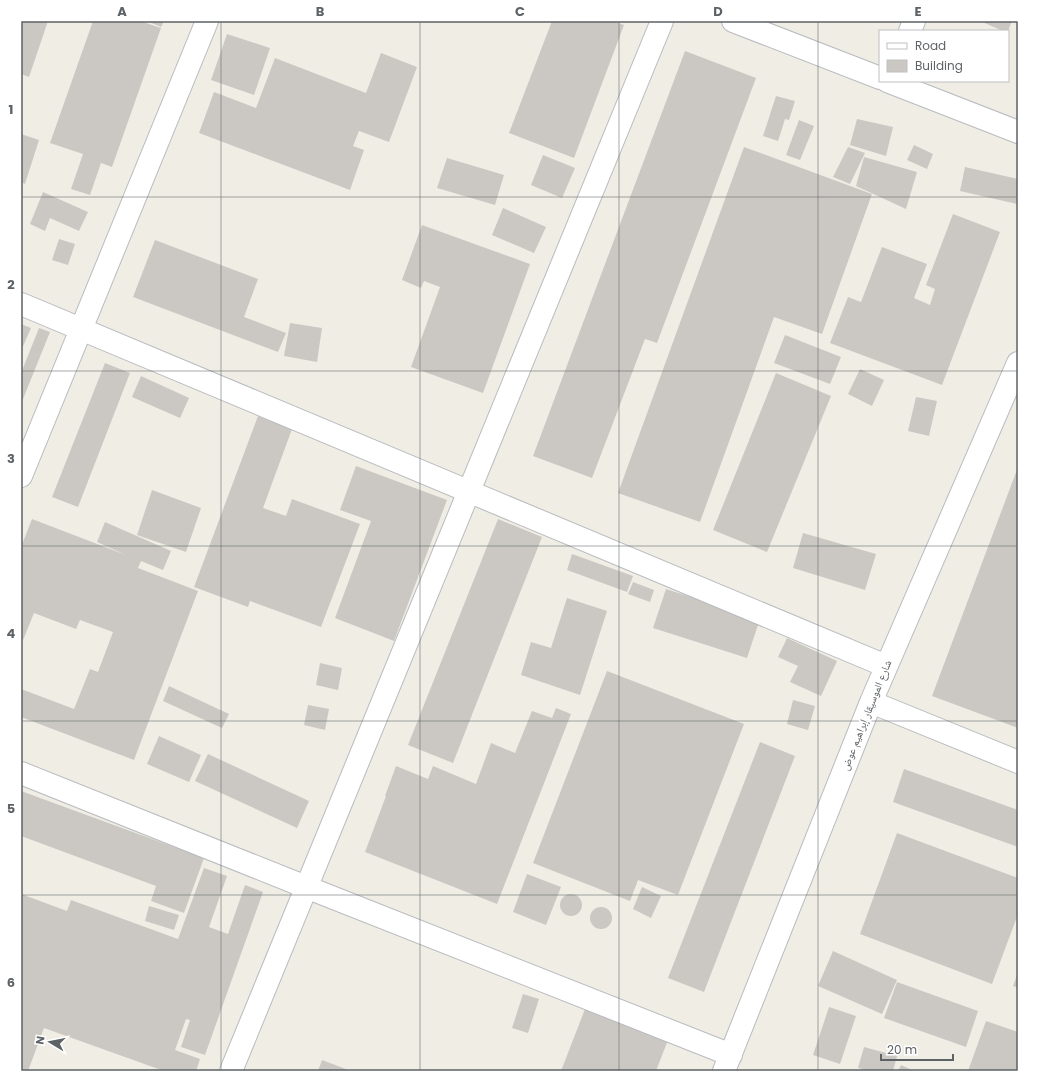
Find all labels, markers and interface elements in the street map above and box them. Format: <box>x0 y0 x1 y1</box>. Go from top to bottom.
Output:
text: A <box>117 2 127 21</box>
text: B <box>316 2 325 21</box>
text: C <box>515 2 525 21</box>
text: D <box>713 2 723 21</box>
text: E <box>914 2 922 21</box>
legend <box>879 30 1009 82</box>
text: Road <box>915 37 946 54</box>
text: Building <box>915 57 963 74</box>
text: 1 <box>9 100 13 119</box>
text: 2 <box>7 275 15 294</box>
text: 3 <box>7 449 15 468</box>
text: 4 <box>7 624 16 643</box>
street label: شارع الموسيقار إبراهيم عوض <box>837 657 895 773</box>
text: 5 <box>7 799 15 818</box>
text: 6 <box>7 973 15 992</box>
north arrow <box>30 1022 70 1062</box>
text: N <box>32 1035 49 1046</box>
scale bar <box>881 1036 953 1062</box>
text: 20 m <box>887 1041 917 1058</box>

